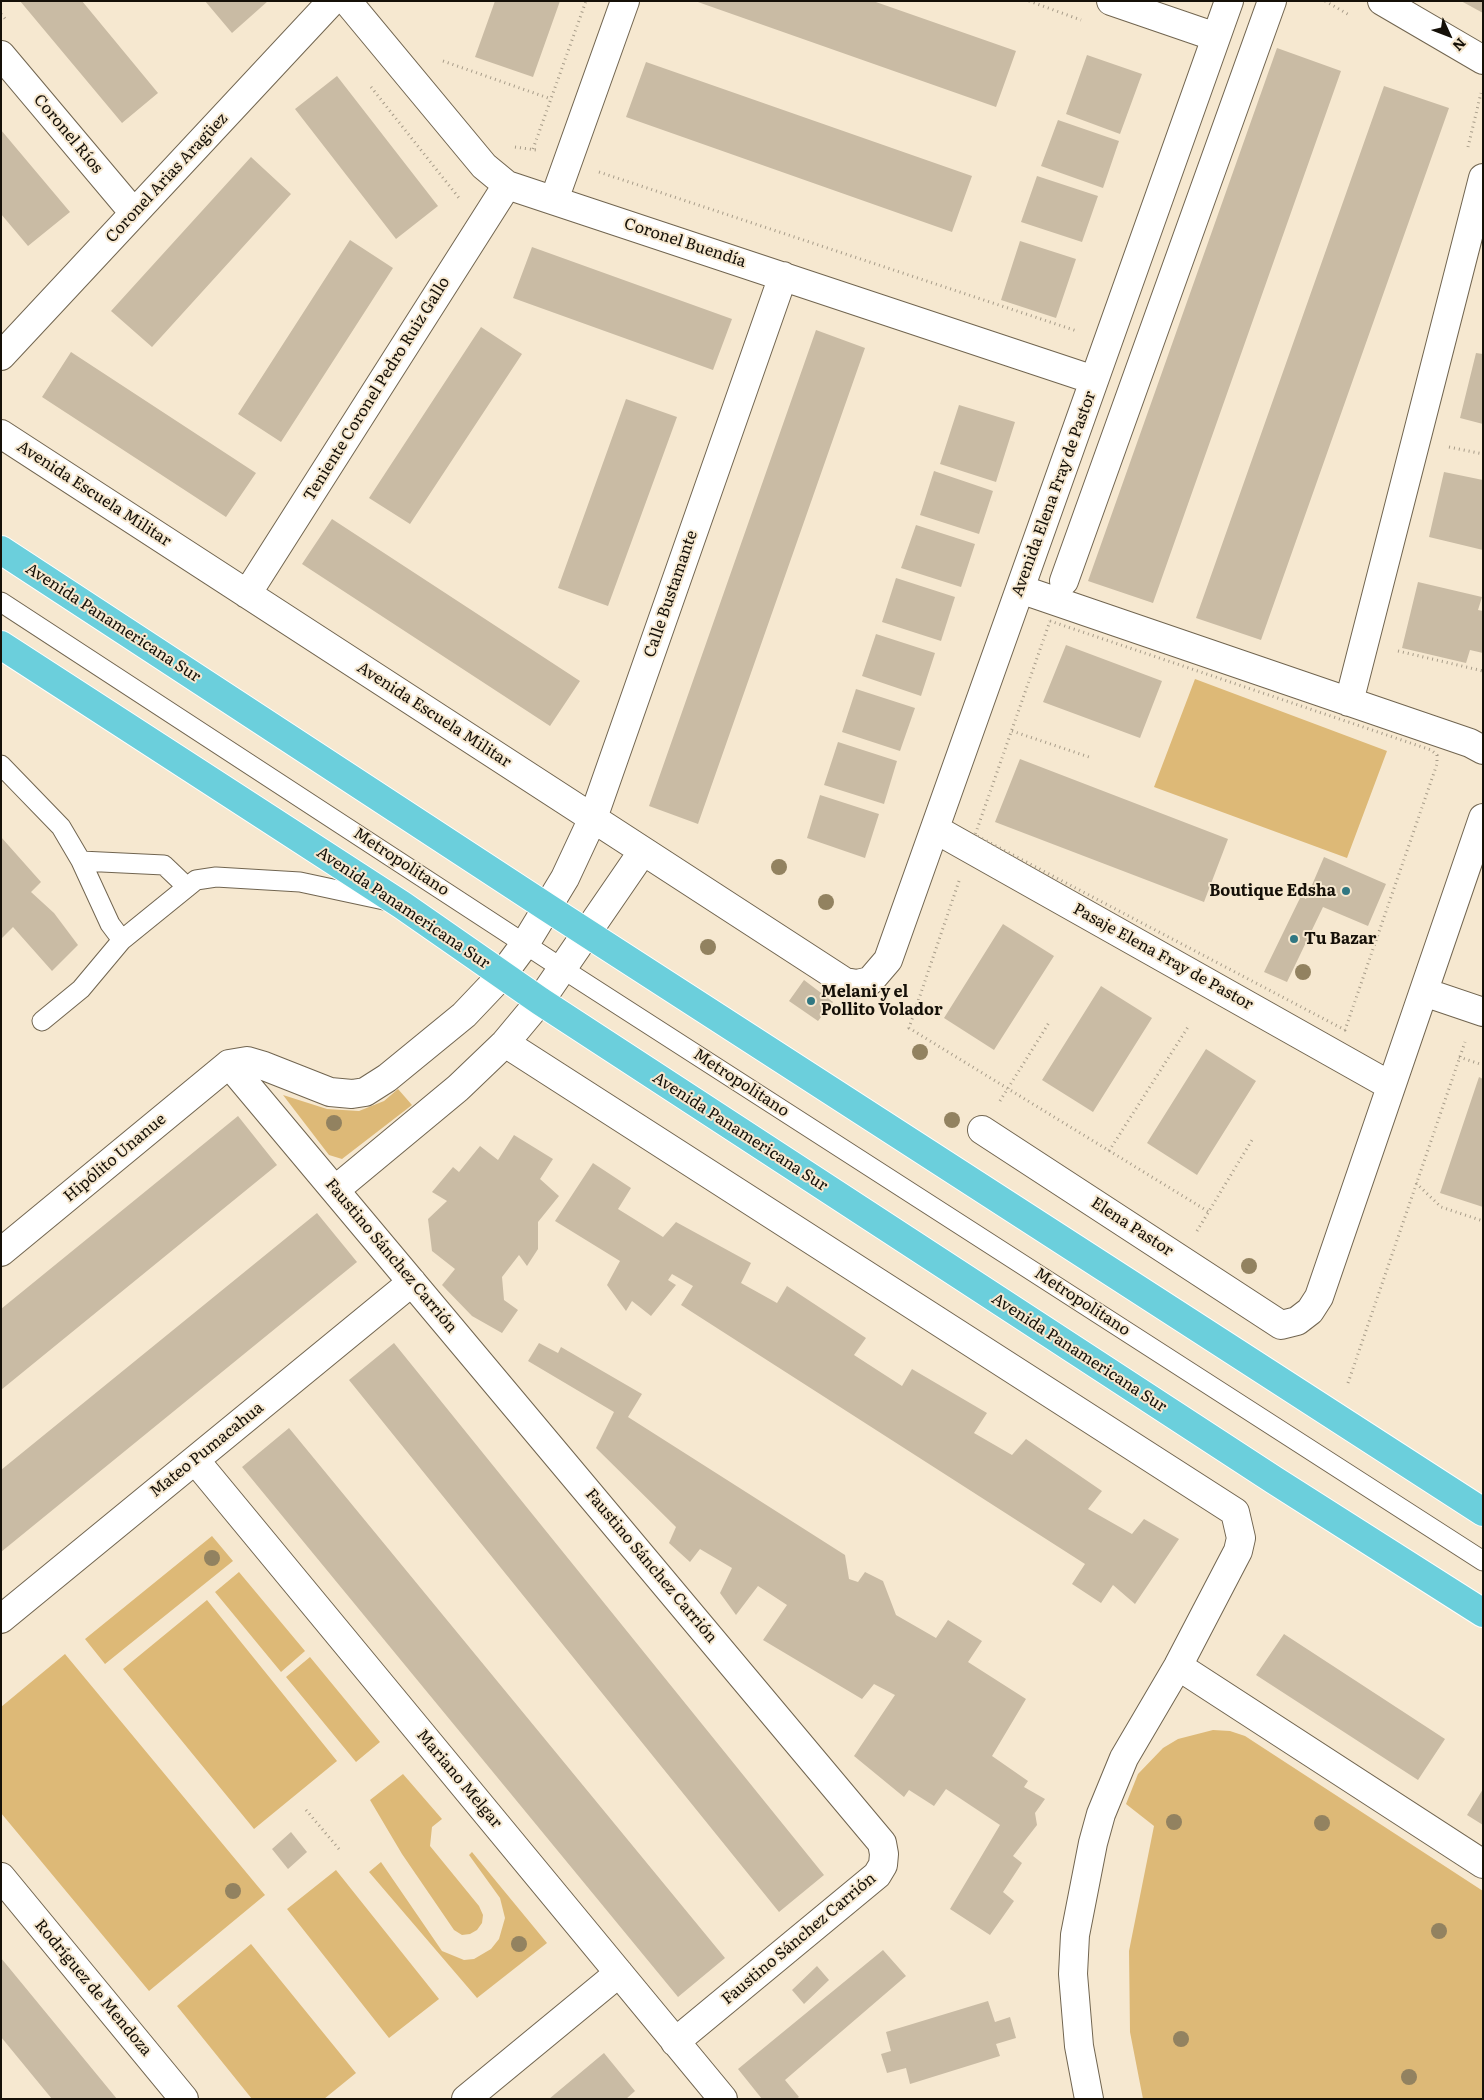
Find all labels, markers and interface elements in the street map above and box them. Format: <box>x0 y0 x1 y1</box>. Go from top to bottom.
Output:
north arrow <box>1424 10 1474 60</box>
text: N <box>1449 34 1471 56</box>
street label: Coronel Ríos <box>29 91 107 177</box>
street label: Coronel Arias Aragüez <box>102 109 232 247</box>
street label: Coronel Buendía <box>622 214 748 272</box>
street label: Teniente Coronel Pedro Ruiz Gallo <box>300 273 454 505</box>
street label: Avenida Elena Fray de Pastor <box>1008 388 1100 600</box>
street label: Avenida Escuela Militar <box>13 437 175 551</box>
street label: Calle Bustamante <box>640 528 702 660</box>
street label: Avenida Panamericana Sur <box>22 559 204 687</box>
street label: Avenida Escuela Militar <box>353 658 515 772</box>
street label: Metropolitano <box>349 824 453 900</box>
street label: Avenida Panamericana Sur <box>313 843 493 973</box>
place label: Boutique Edsha <box>1209 881 1336 901</box>
marker: Boutique Edsha <box>1340 885 1352 897</box>
street label: Pasaje Elena Fray de Pastor <box>1070 899 1256 1015</box>
place label: Tu Bazar <box>1304 929 1376 949</box>
marker: Tu Bazar <box>1288 933 1300 945</box>
place label: Melani y el Pollito Volador <box>821 982 943 1020</box>
marker: Melani y el Pollito Volador <box>805 995 817 1007</box>
street label: Metropolitano <box>689 1045 793 1121</box>
street label: Avenida Panamericana Sur <box>649 1068 831 1196</box>
street label: Hipólito Unanue <box>60 1110 170 1206</box>
street label: Faustino Sánchez Carrión <box>321 1175 461 1337</box>
street label: Elena Pastor <box>1087 1193 1177 1261</box>
street label: Metropolitano <box>1030 1264 1134 1340</box>
street label: Avenida Panamericana Sur <box>988 1289 1170 1417</box>
street label: Mateo Pumacahua <box>146 1398 268 1502</box>
street label: Faustino Sánchez Carrión <box>581 1485 721 1647</box>
street label: Mariano Melgar <box>412 1726 506 1832</box>
street label: Faustino Sánchez Carrión <box>718 1869 880 2009</box>
street label: Rodríguez de Mendoza <box>30 1916 156 2060</box>

